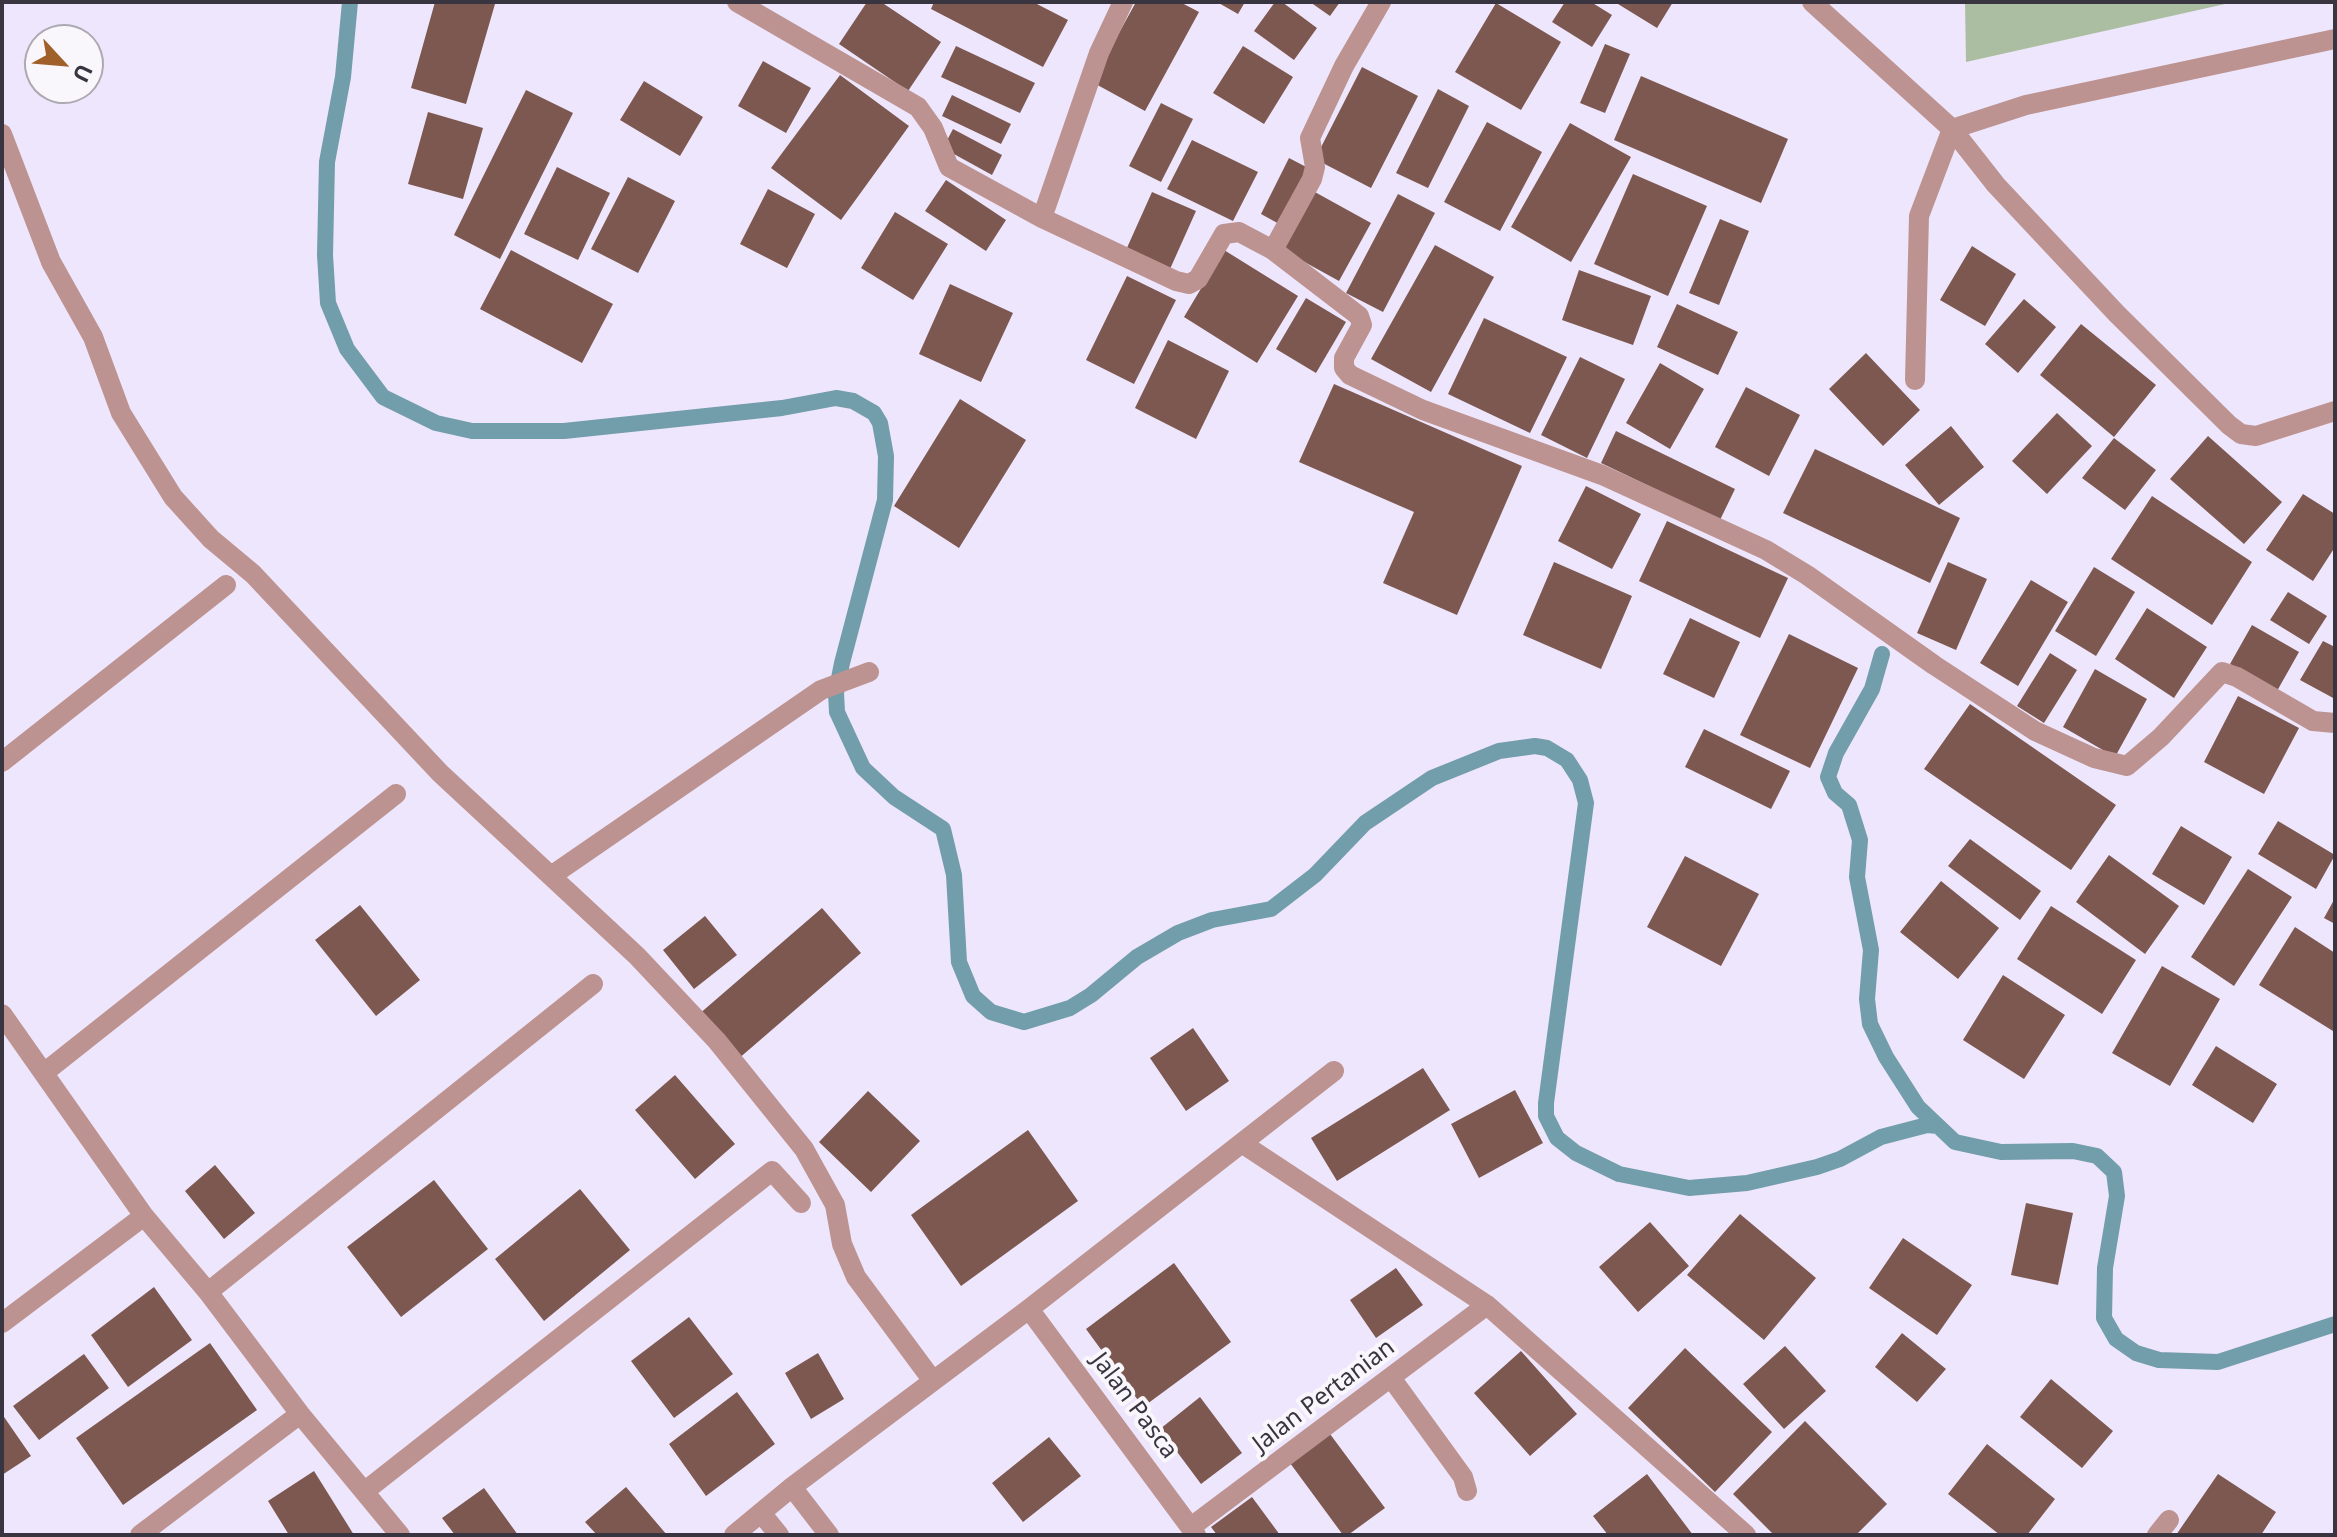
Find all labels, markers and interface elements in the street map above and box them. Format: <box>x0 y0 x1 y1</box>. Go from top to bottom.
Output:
north arrow <box>24 24 104 104</box>
text: U <box>67 60 101 88</box>
street label: Jalan Pertanian <box>1247 1333 1401 1459</box>
street label: Jalan Pasca <box>1085 1347 1183 1465</box>

